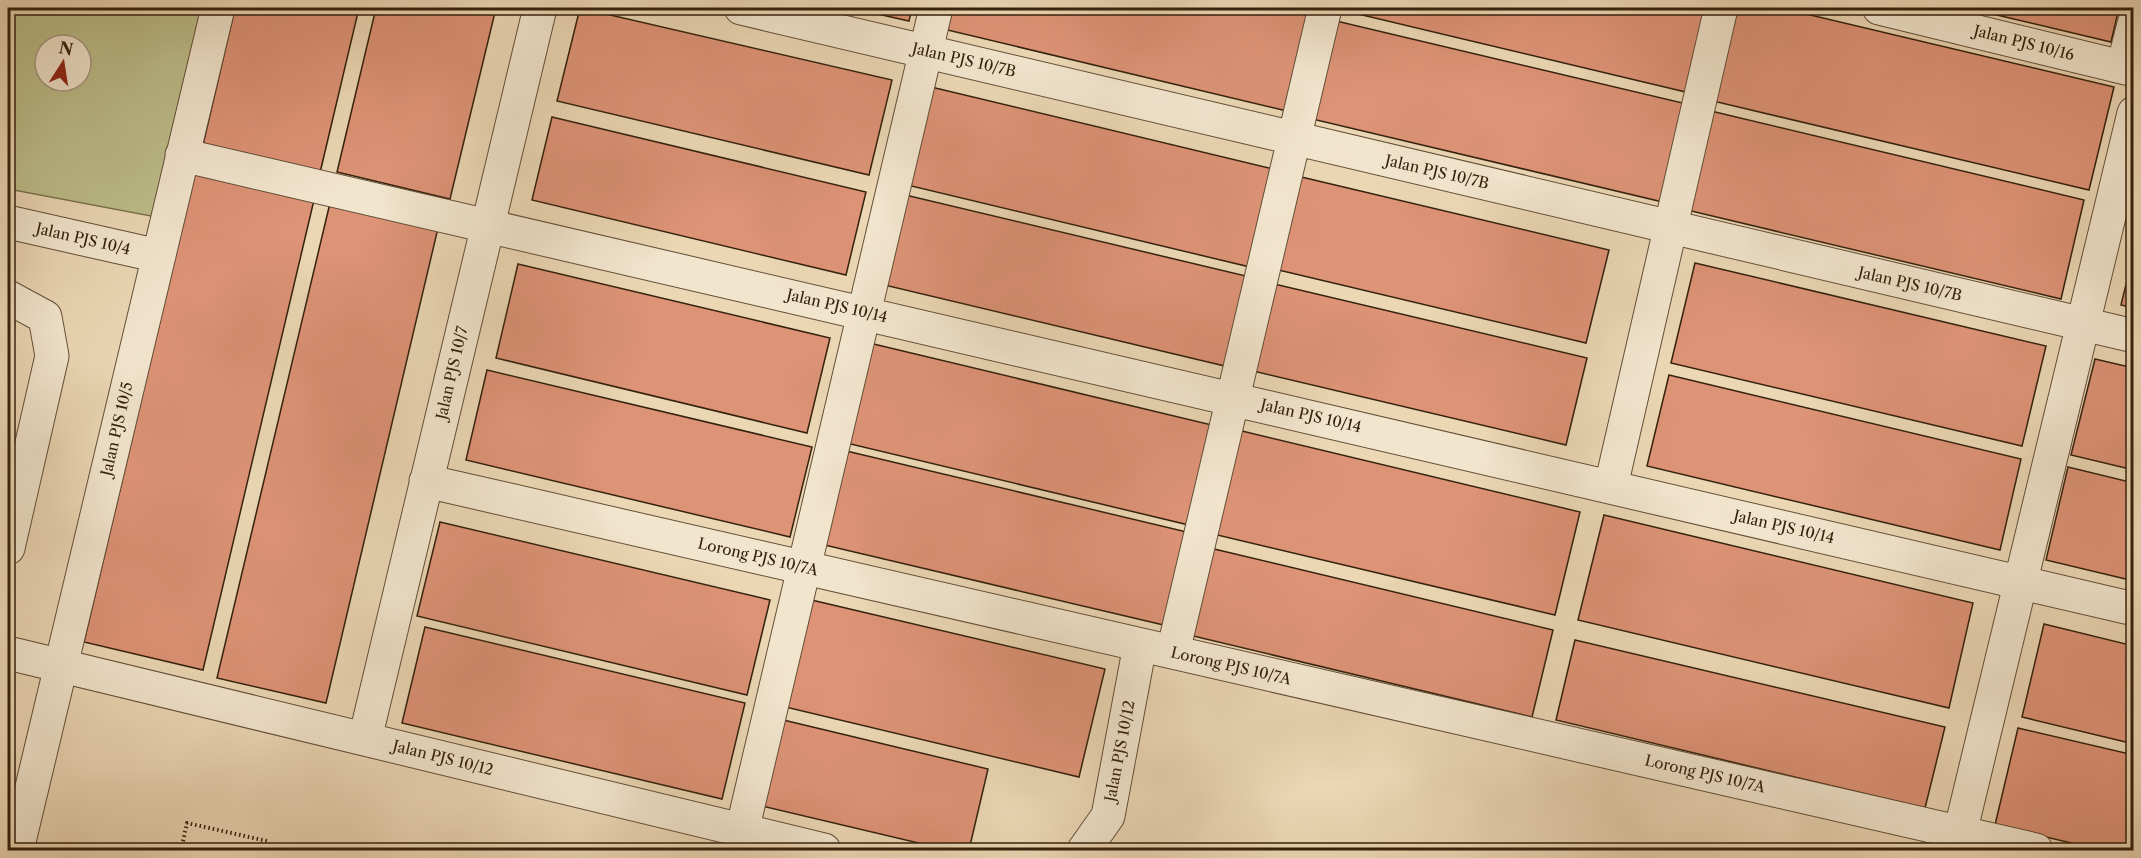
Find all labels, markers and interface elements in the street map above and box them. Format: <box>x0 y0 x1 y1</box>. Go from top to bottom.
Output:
street label: Jalan PJS 10/16 <box>1970 20 2077 64</box>
north arrow <box>33 33 93 93</box>
text: N <box>57 37 75 60</box>
street label: Jalan PJS 10/7B <box>908 38 1018 81</box>
street label: Jalan PJS 10/7B <box>1381 150 1491 193</box>
street label: Jalan PJS 10/4 <box>32 218 132 259</box>
street label: Jalan PJS 10/7B <box>1854 262 1964 305</box>
street label: Jalan PJS 10/14 <box>783 284 889 326</box>
street label: Jalan PJS 10/7 <box>431 324 472 423</box>
street label: Jalan PJS 10/5 <box>96 380 137 480</box>
street label: Jalan PJS 10/14 <box>1257 394 1363 436</box>
street label: Jalan PJS 10/14 <box>1730 505 1836 547</box>
street label: Lorong PJS 10/7A <box>696 533 821 580</box>
street label: Lorong PJS 10/7A <box>1169 642 1294 689</box>
street label: Jalan PJS 10/12 <box>1100 699 1139 805</box>
street label: Jalan PJS 10/12 <box>389 735 495 779</box>
street label: Lorong PJS 10/7A <box>1643 750 1768 797</box>

